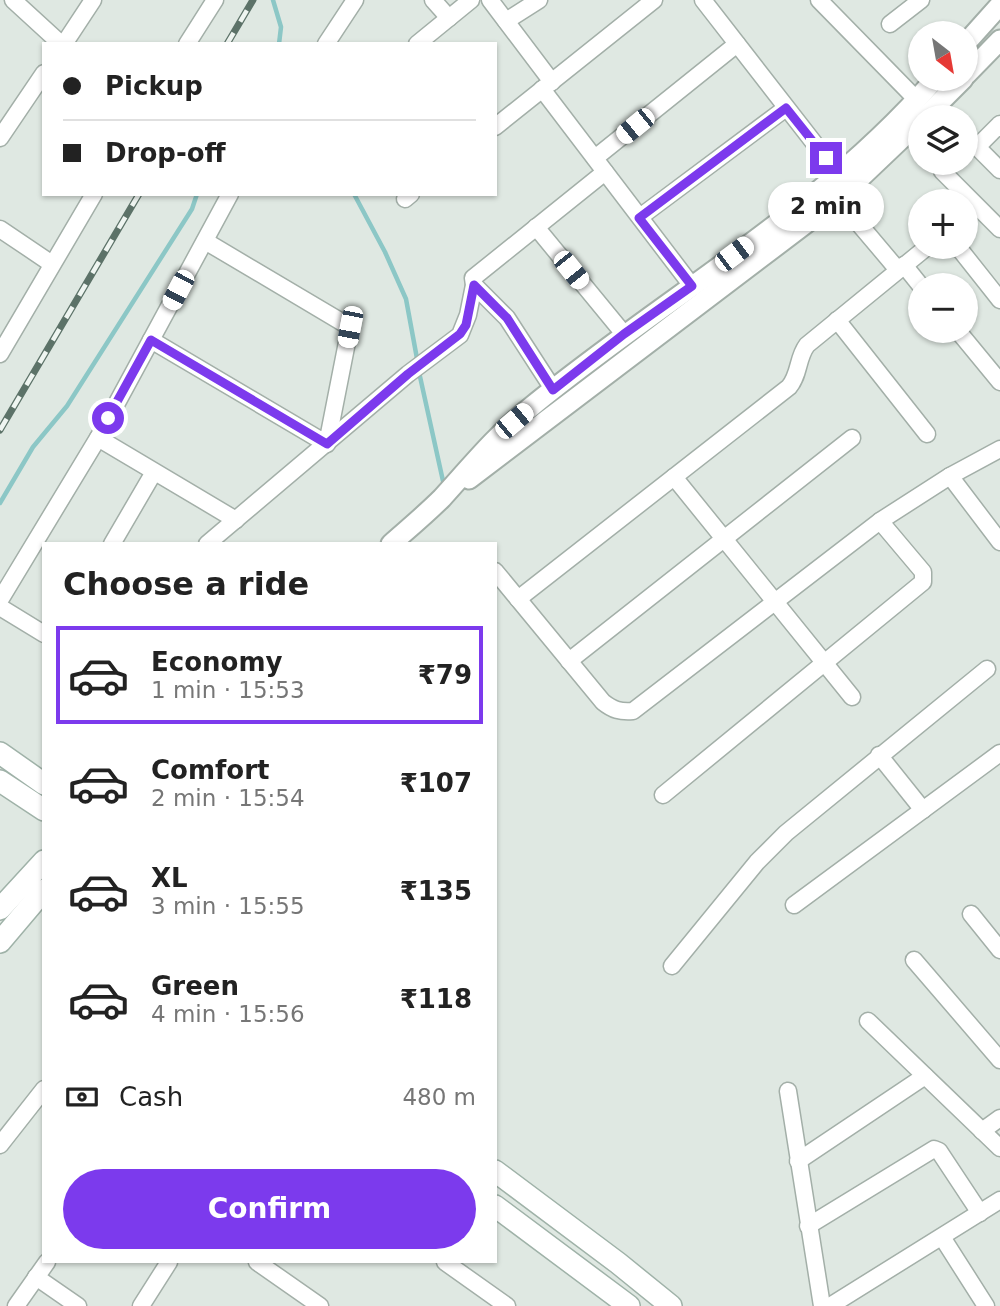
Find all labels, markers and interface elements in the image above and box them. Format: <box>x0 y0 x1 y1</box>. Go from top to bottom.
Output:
north arrow <box>908 21 978 91</box>
map controls <box>908 21 978 343</box>
text: Pickup <box>105 71 203 101</box>
car <box>613 105 658 147</box>
button: layers <box>908 105 978 175</box>
text: Drop-off <box>105 138 226 168</box>
route end <box>810 142 842 174</box>
callout: 2 min <box>768 182 884 232</box>
button: + <box>908 189 978 259</box>
text: 2 min <box>790 193 862 219</box>
car <box>711 233 758 275</box>
car <box>550 247 593 293</box>
car <box>159 267 198 313</box>
button: − <box>908 273 978 343</box>
car <box>336 304 365 350</box>
car <box>492 399 537 443</box>
route start <box>92 402 124 434</box>
text: Choose a ride <box>63 565 309 603</box>
icon: car <box>67 644 130 707</box>
text: Economy <box>151 647 282 677</box>
text: ₹79 <box>418 660 472 690</box>
text: 1 min · 15:53 <box>151 677 305 703</box>
icon: car <box>67 752 130 815</box>
text: Comfort <box>151 755 269 785</box>
text: ₹107 <box>400 768 472 798</box>
text: 2 min · 15:54 <box>151 785 305 811</box>
icon: car <box>67 860 130 923</box>
text: XL <box>151 863 188 893</box>
text: ₹135 <box>400 876 472 906</box>
text: 3 min · 15:55 <box>151 893 305 919</box>
icon: car <box>67 968 130 1031</box>
text: Green <box>151 971 239 1001</box>
text: ₹118 <box>400 984 472 1014</box>
text: 4 min · 15:56 <box>151 1001 305 1027</box>
icon: cash <box>63 1078 101 1116</box>
text: Cash <box>119 1082 183 1112</box>
text: 480 m <box>402 1084 476 1110</box>
button: Confirm <box>63 1169 476 1249</box>

